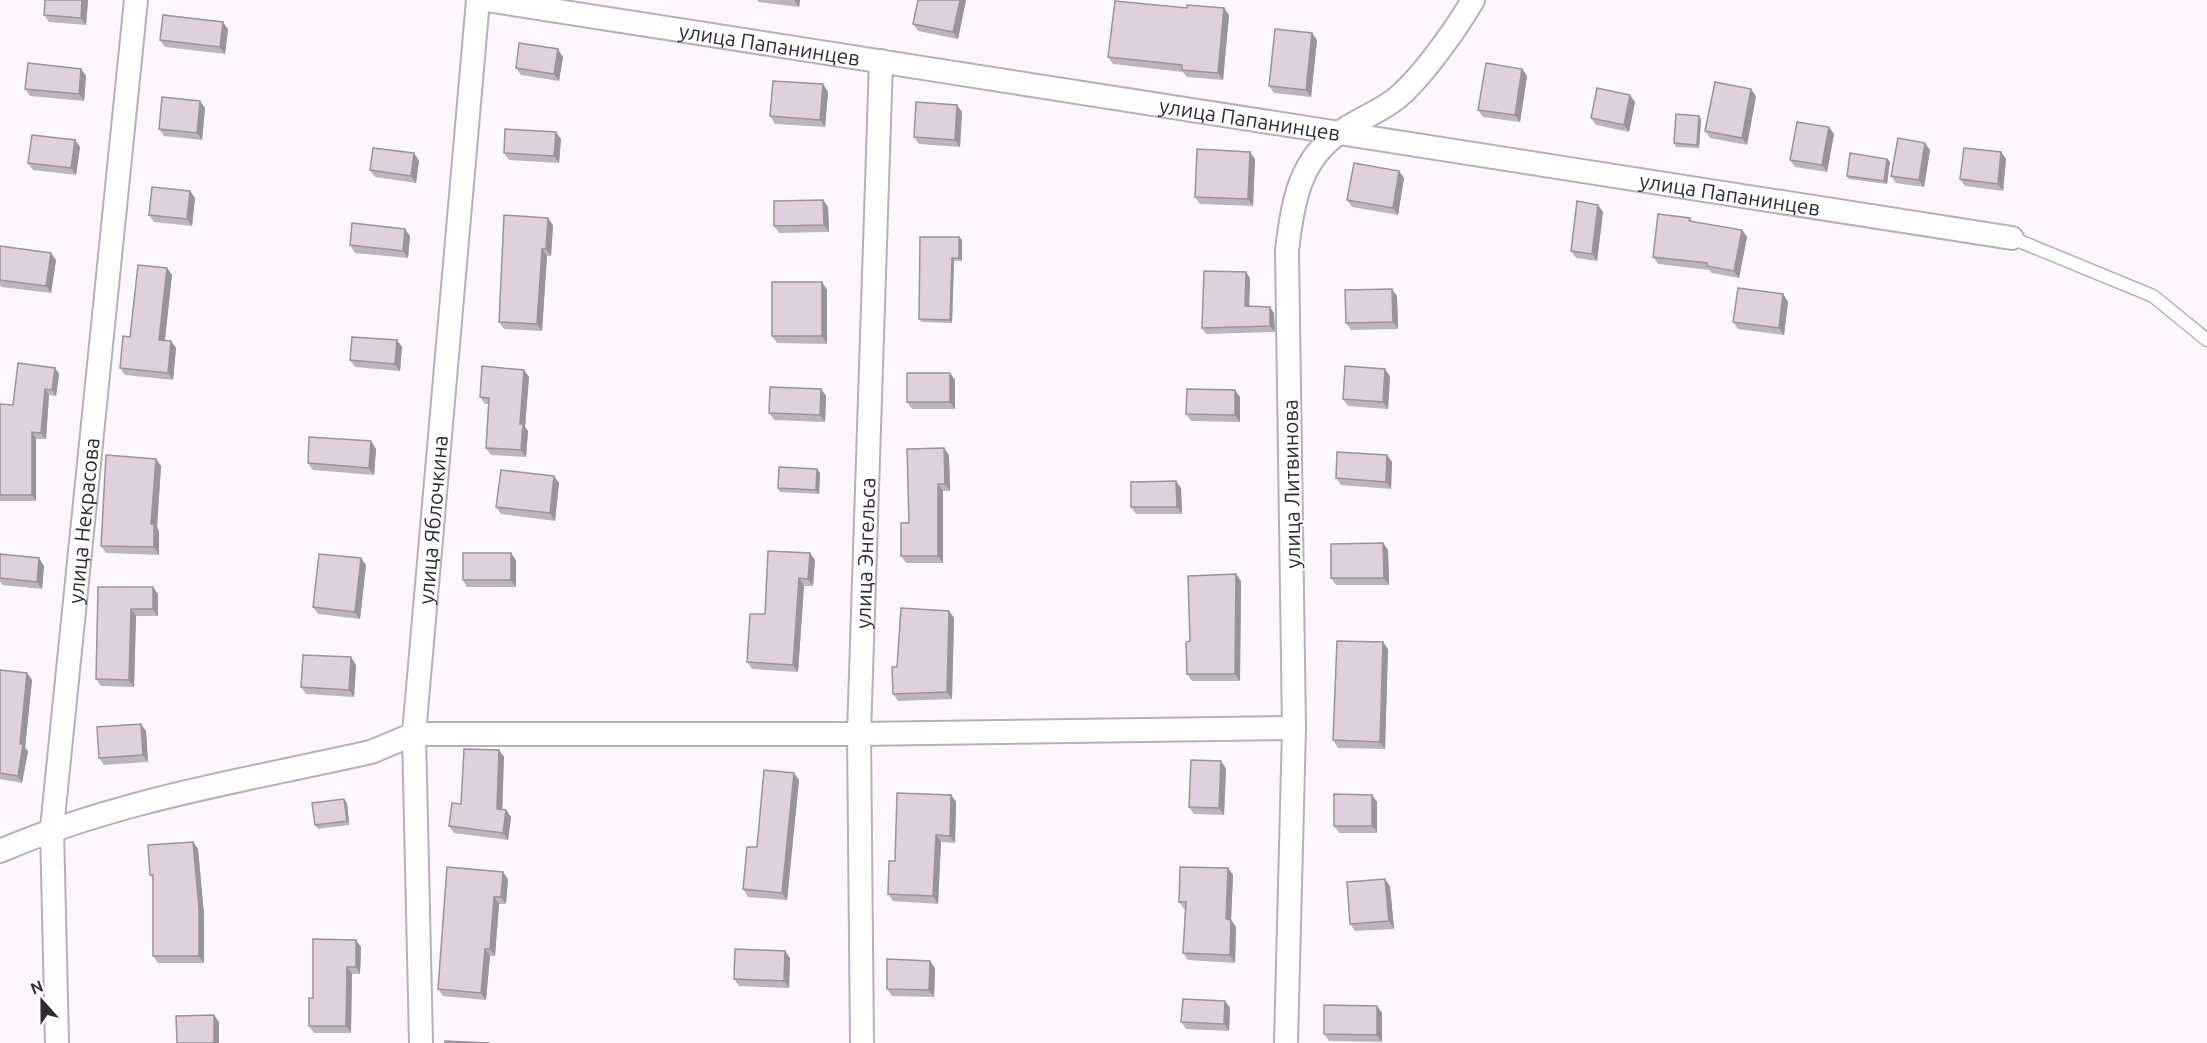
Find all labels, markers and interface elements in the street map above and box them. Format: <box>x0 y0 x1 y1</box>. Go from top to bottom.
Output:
street label: улица Папанинцев <box>677 18 862 70</box>
street label: улица Папанинцев <box>1158 93 1342 145</box>
street label: улица Папанинцев <box>1638 168 1822 220</box>
street label: улица Литвинова <box>1278 399 1304 569</box>
street label: улица Яблочкина <box>413 434 452 605</box>
street label: улица Некрасова <box>63 436 104 605</box>
street label: улица Энгельса <box>850 477 879 629</box>
north arrow <box>12 971 72 1031</box>
text: N <box>28 976 45 998</box>

